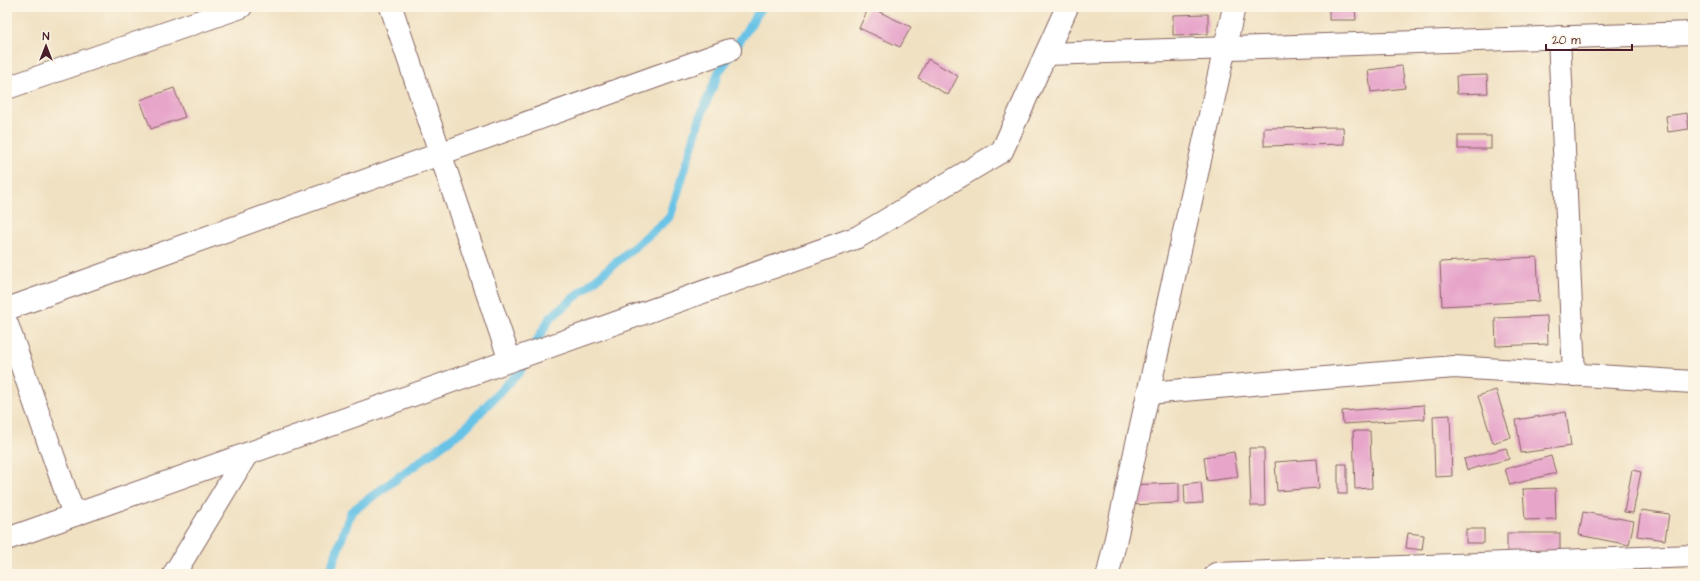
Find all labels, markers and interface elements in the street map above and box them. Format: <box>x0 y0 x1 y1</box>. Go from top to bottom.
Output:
north arrow <box>26 26 66 66</box>
scale bar <box>1546 26 1632 52</box>
text: N <box>43 29 50 44</box>
text: 20 m <box>1552 32 1581 49</box>

